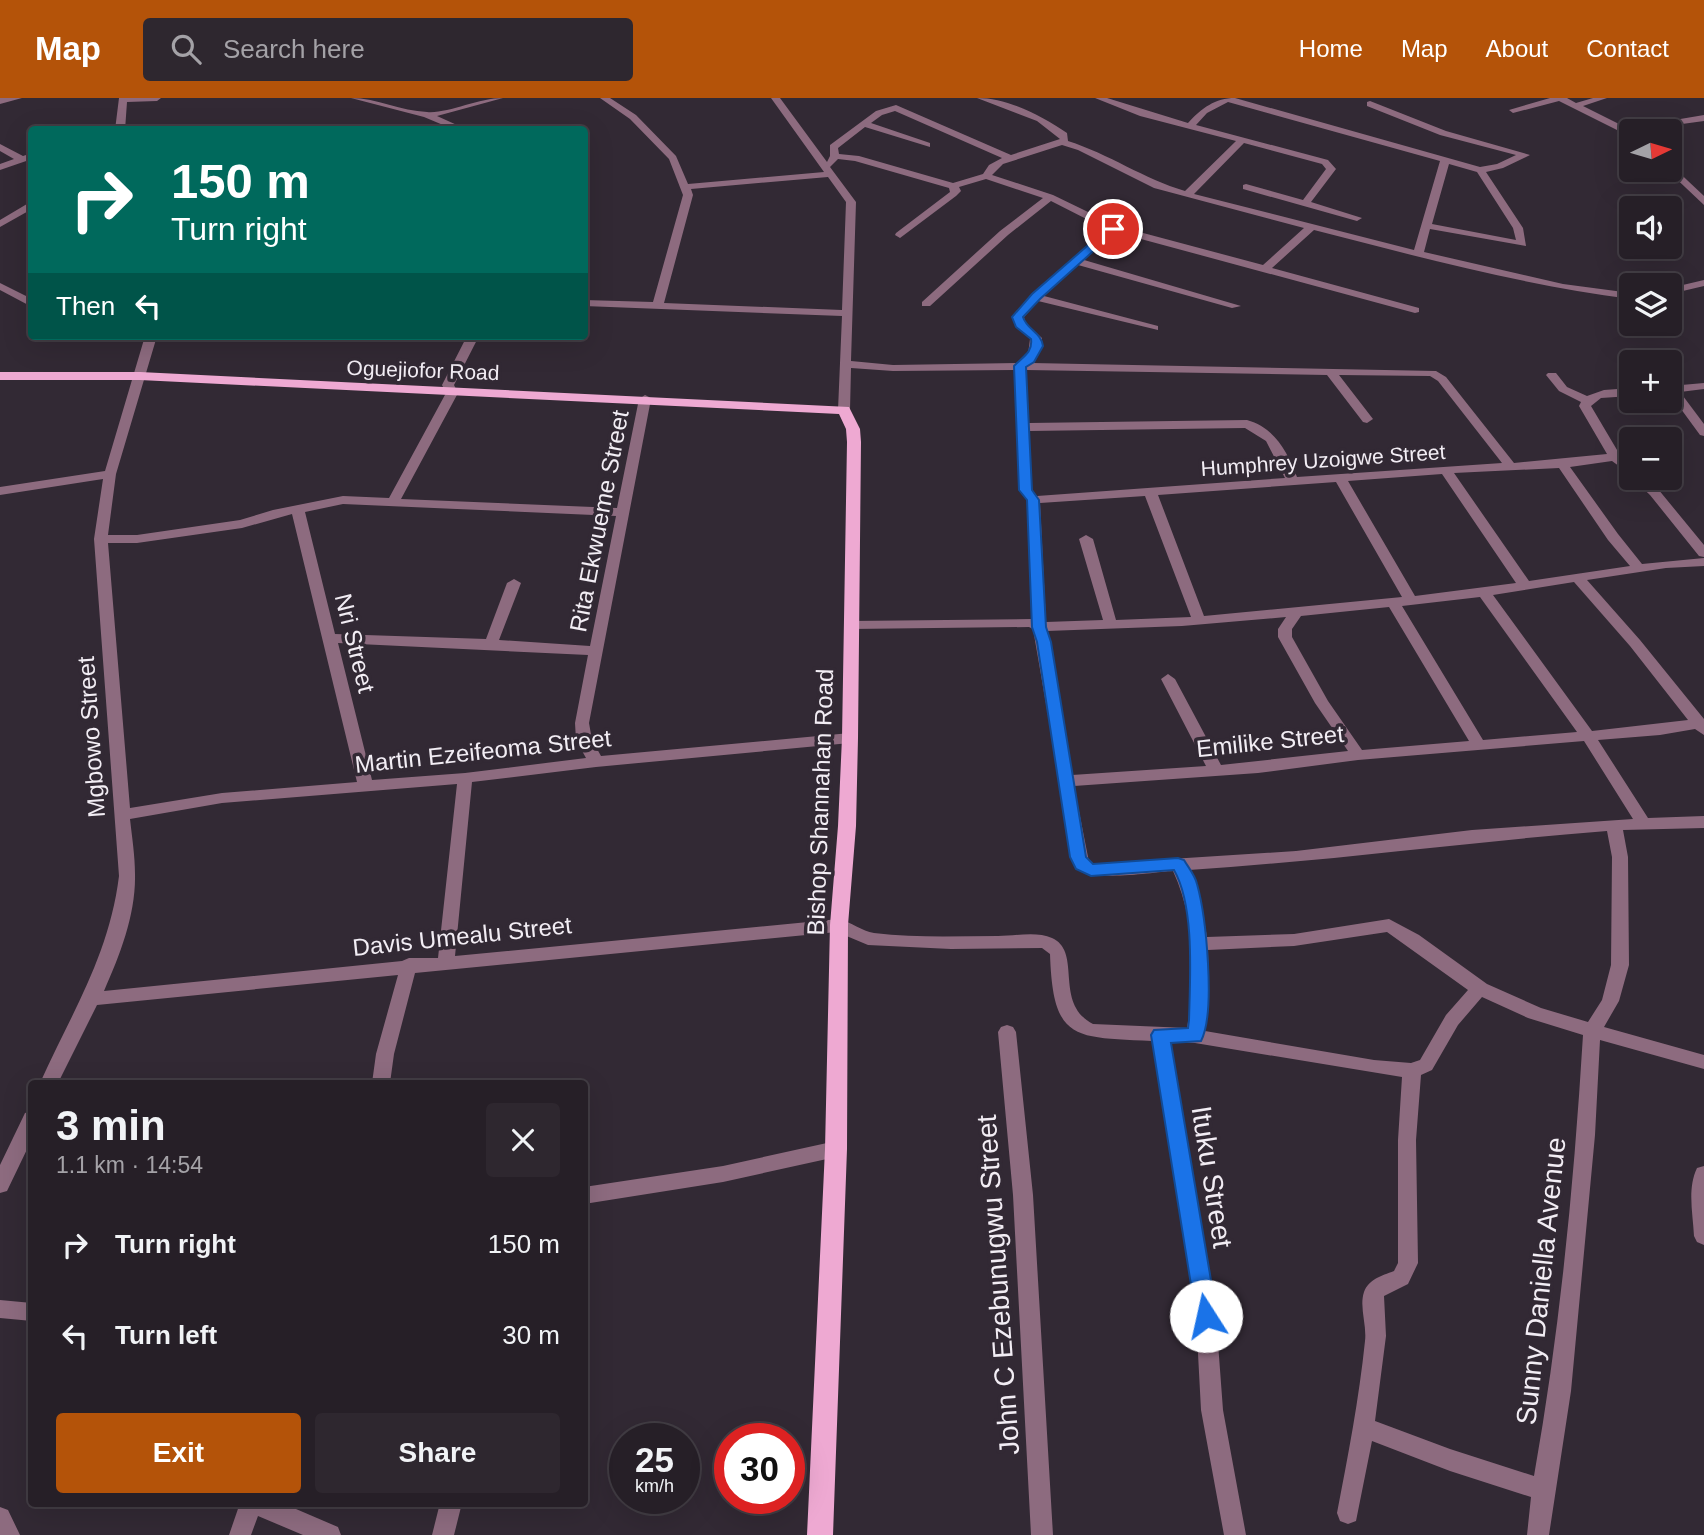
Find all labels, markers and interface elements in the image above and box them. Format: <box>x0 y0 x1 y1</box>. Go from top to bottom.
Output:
search box <box>143 18 633 81</box>
text: Map <box>35 30 101 67</box>
icon: search <box>167 30 205 68</box>
text: Search here <box>223 34 365 64</box>
text: Home <box>1299 35 1363 62</box>
text: Map <box>1401 35 1448 62</box>
text: About <box>1486 35 1548 62</box>
text: Contact <box>1586 35 1669 62</box>
north arrow <box>1619 119 1682 182</box>
map controls <box>1619 119 1682 490</box>
icon: right <box>56 154 147 245</box>
text: 150 m <box>171 154 310 208</box>
button: sound <box>1619 196 1682 259</box>
pin <box>1083 199 1143 259</box>
icon: arrive <box>1094 210 1132 248</box>
text: Turn right <box>171 211 307 247</box>
button: layers <box>1619 273 1682 336</box>
icon: left <box>129 287 167 325</box>
text: Then <box>56 291 115 321</box>
button: + <box>1619 350 1682 413</box>
street label: Oguejiofor Road <box>346 356 500 384</box>
street label: Rita Ekwueme Street <box>564 407 634 634</box>
button: − <box>1619 427 1682 490</box>
street label: Humphrey Uzoigwe Street <box>1200 440 1446 480</box>
street label: Nri Street <box>330 591 380 696</box>
street label: Mgbowo Street <box>72 655 110 818</box>
street label: Bishop Shannahan Road <box>802 668 838 936</box>
street label: Emilike Street <box>1195 720 1345 762</box>
street label: Martin Ezeifeoma Street <box>354 724 613 778</box>
street label: Davis Umealu Street <box>351 911 573 961</box>
text: 3 min <box>56 1102 166 1149</box>
button: close <box>486 1103 560 1177</box>
street label: Ituku Street <box>1185 1104 1239 1250</box>
street label: John C Ezebunugwu Street <box>971 1114 1025 1456</box>
street label: Sunny Daniella Avenue <box>1510 1136 1572 1426</box>
text: 1.1 km · 14:54 <box>56 1152 203 1178</box>
icon: right <box>56 1226 94 1264</box>
text: Turn right <box>115 1229 236 1259</box>
text: 150 m <box>488 1229 560 1259</box>
position arrow <box>1169 1279 1243 1353</box>
icon: left <box>56 1317 94 1355</box>
text: Turn left <box>115 1320 217 1350</box>
text: 30 m <box>502 1320 560 1350</box>
button: Exit <box>56 1413 301 1493</box>
button: Share <box>315 1413 560 1493</box>
speed limit sign: 30 <box>714 1423 805 1514</box>
text: 25 <box>635 1440 674 1479</box>
text: km/h <box>635 1476 674 1496</box>

